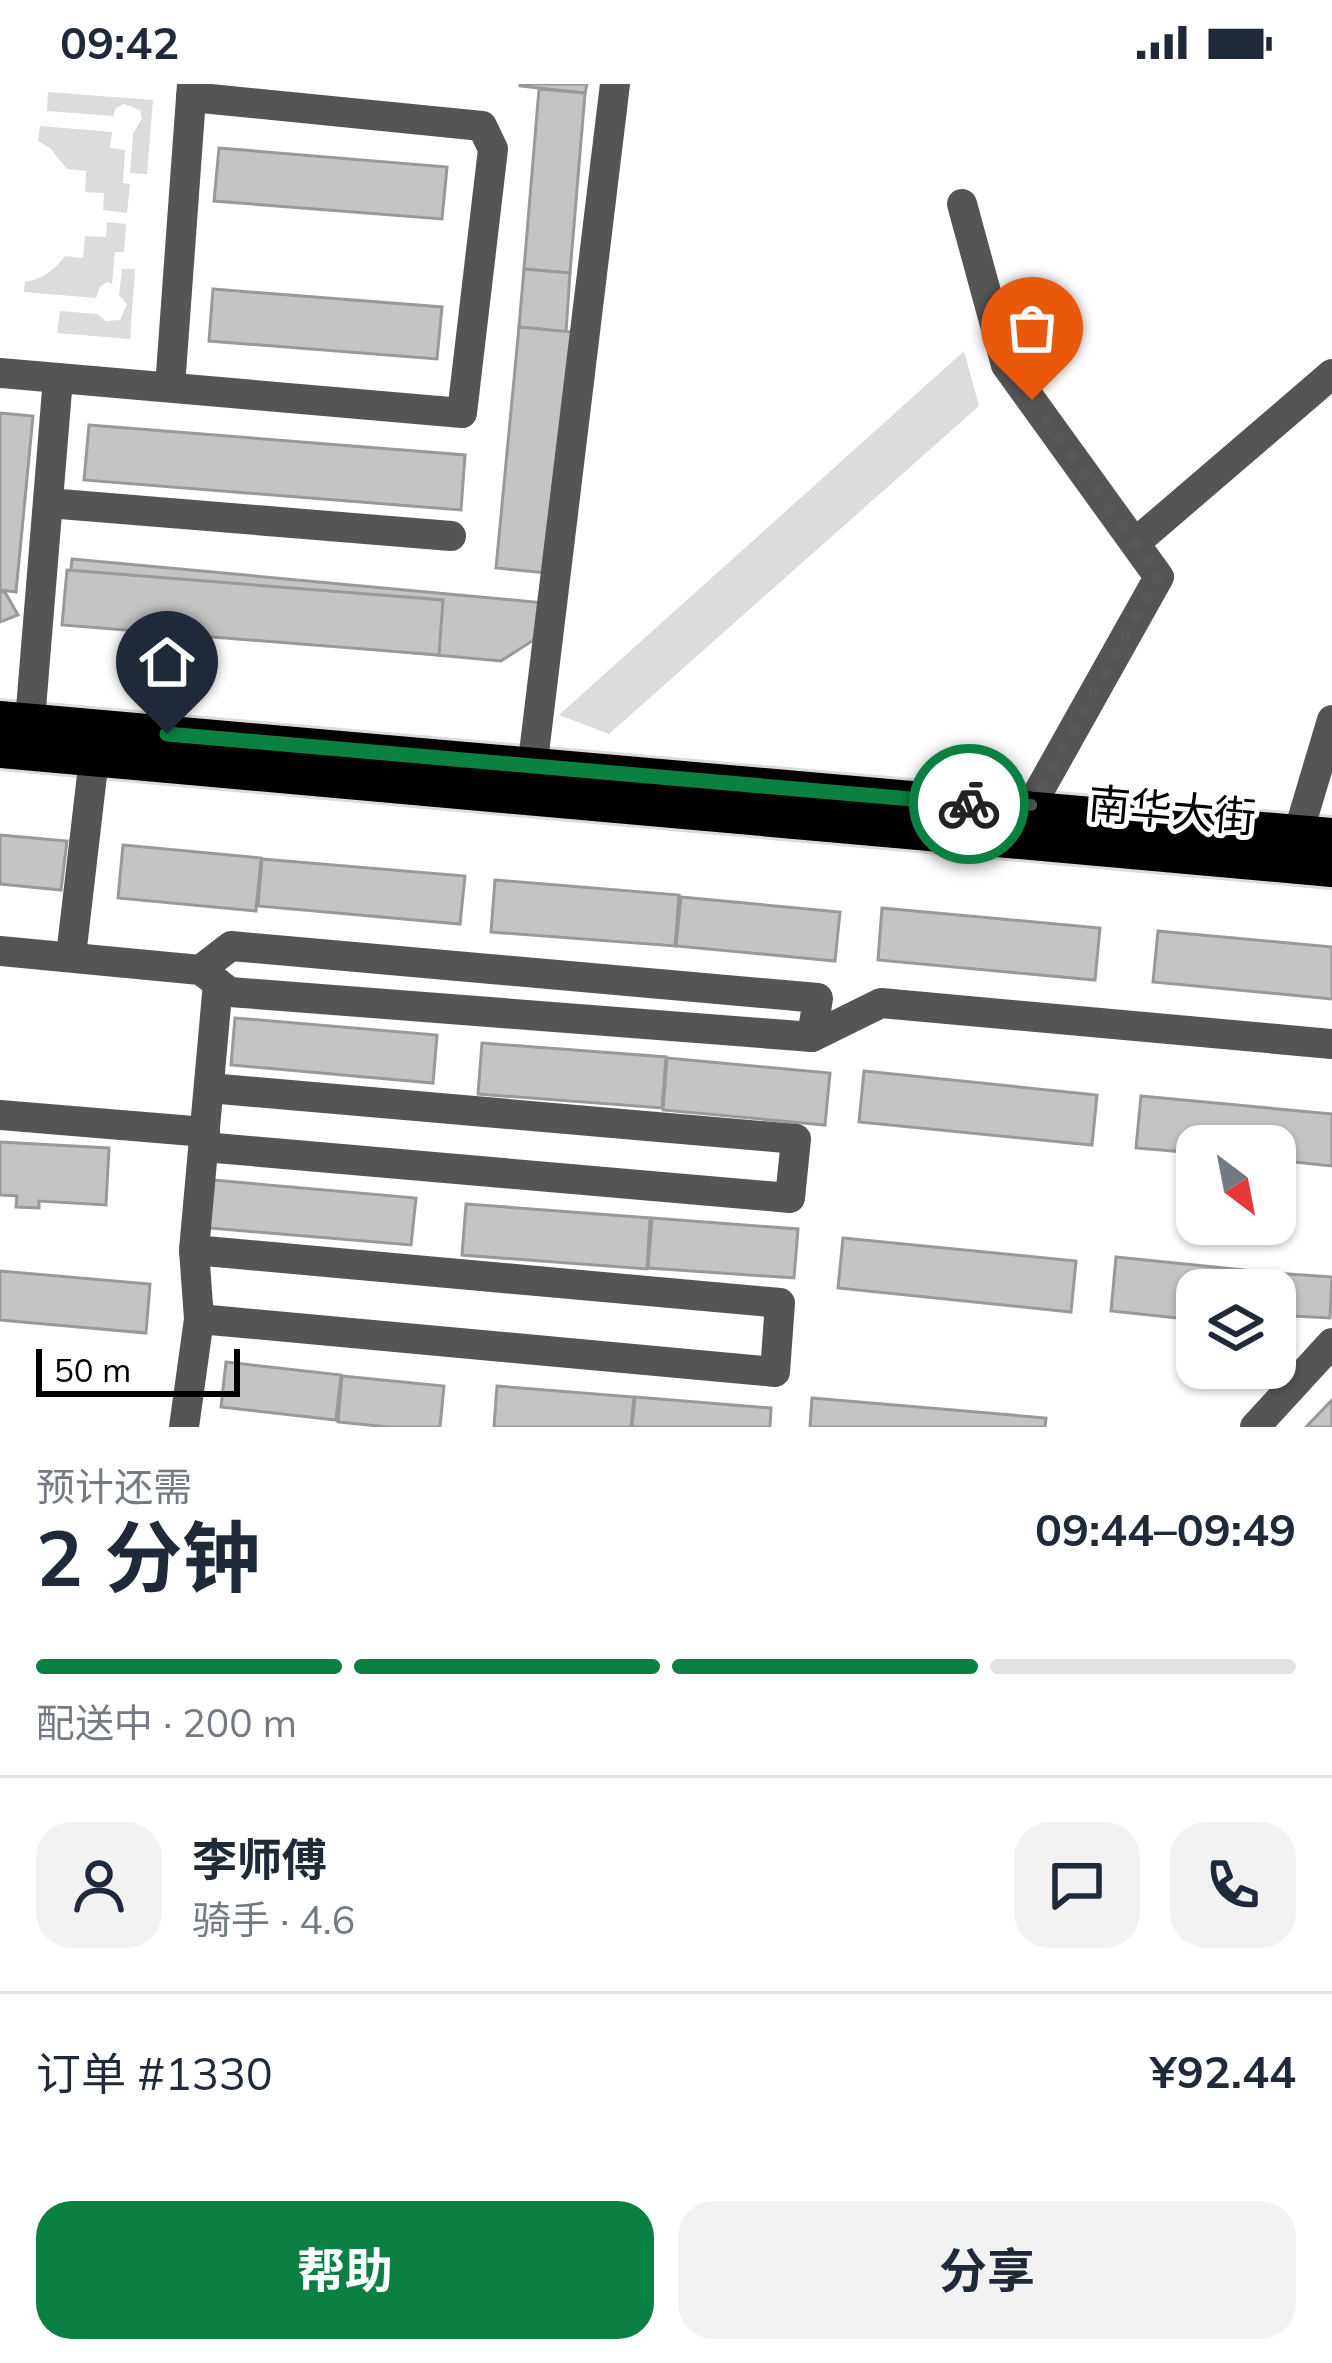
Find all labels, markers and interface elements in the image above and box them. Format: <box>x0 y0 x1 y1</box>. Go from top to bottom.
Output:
text: 09:42 <box>60 14 179 70</box>
pin <box>981 277 1083 400</box>
icon: bag <box>999 295 1065 361</box>
pin <box>116 611 218 734</box>
icon: home <box>134 629 200 695</box>
courier <box>909 744 1029 864</box>
icon: bike <box>936 771 1002 837</box>
street label: 南华大街 <box>1086 776 1258 844</box>
north arrow <box>1176 1125 1296 1245</box>
map controls <box>1176 1125 1296 1389</box>
button: layers <box>1176 1269 1296 1389</box>
scale bar <box>36 1343 240 1396</box>
text: 50 m <box>54 1349 131 1390</box>
text: 预计还需 <box>36 1462 192 1511</box>
text: 09:44–09:49 <box>1035 1501 1296 1557</box>
text: 2 分钟 <box>36 1508 260 1606</box>
text: 配送中 · 200 m <box>36 1698 297 1747</box>
button: person <box>36 1822 162 1948</box>
button: chat <box>1014 1822 1140 1948</box>
button: phone <box>1170 1822 1296 1948</box>
text: 李师傅 <box>192 1831 327 1887</box>
text: 骑手 · 4.6 <box>192 1895 355 1944</box>
text: ¥92.44 <box>1150 2043 1296 2099</box>
text: 订单 #1330 <box>36 2045 273 2101</box>
button: 帮助 <box>36 2201 654 2339</box>
button: 分享 <box>678 2201 1296 2339</box>

